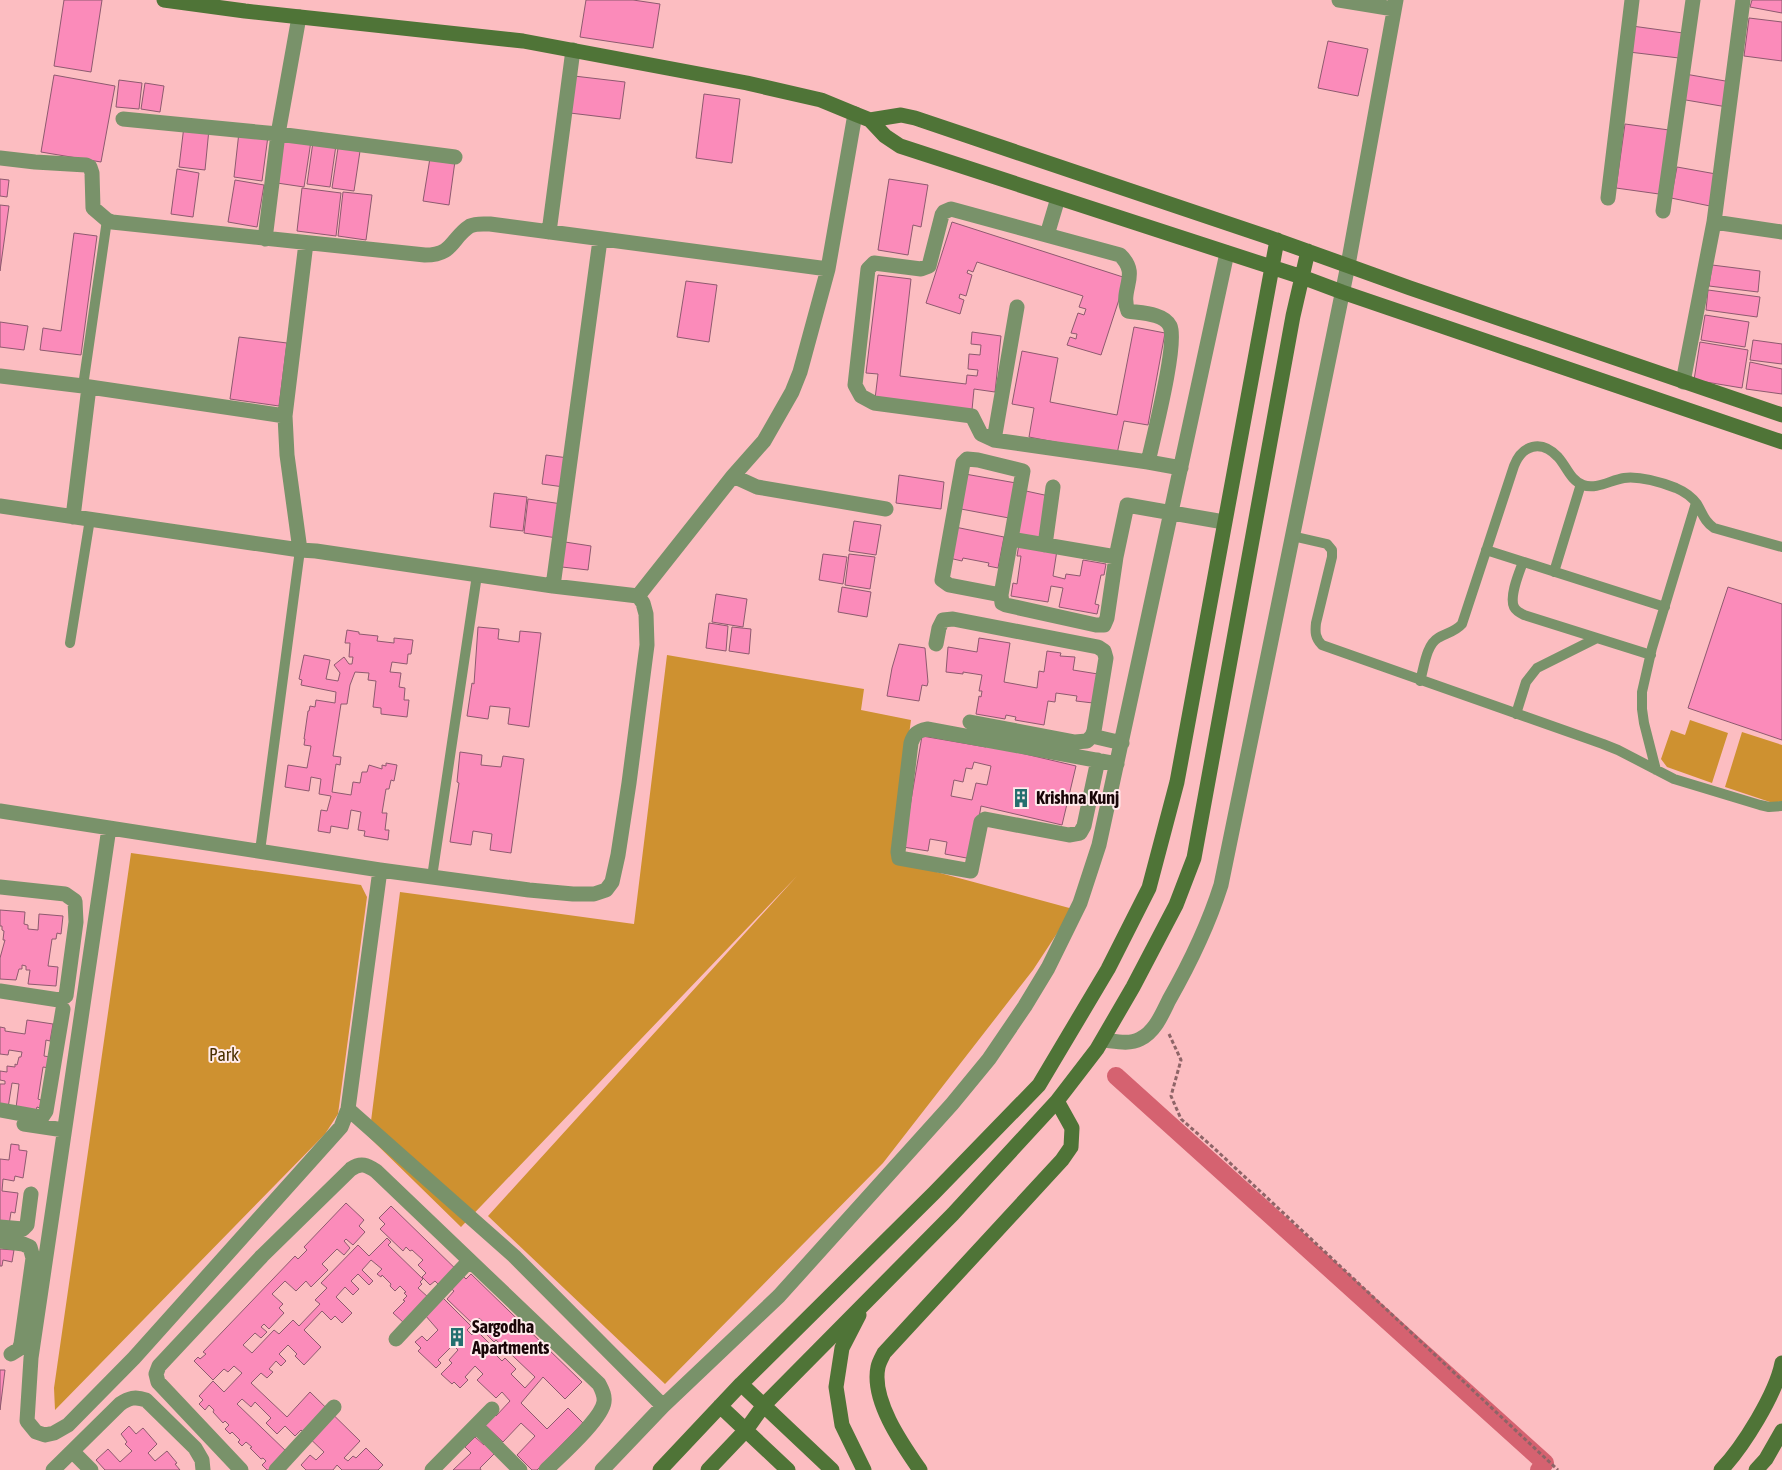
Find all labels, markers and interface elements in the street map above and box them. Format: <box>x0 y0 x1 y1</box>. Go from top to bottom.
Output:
building icon: Krishna Kunj <box>1010 787 1032 809</box>
place label: Krishna Kunj <box>1036 787 1119 808</box>
park label: Park <box>209 1044 239 1065</box>
place label: Sargodha Apartments <box>471 1316 550 1358</box>
building icon: Sargodha Apartments <box>446 1326 468 1348</box>

